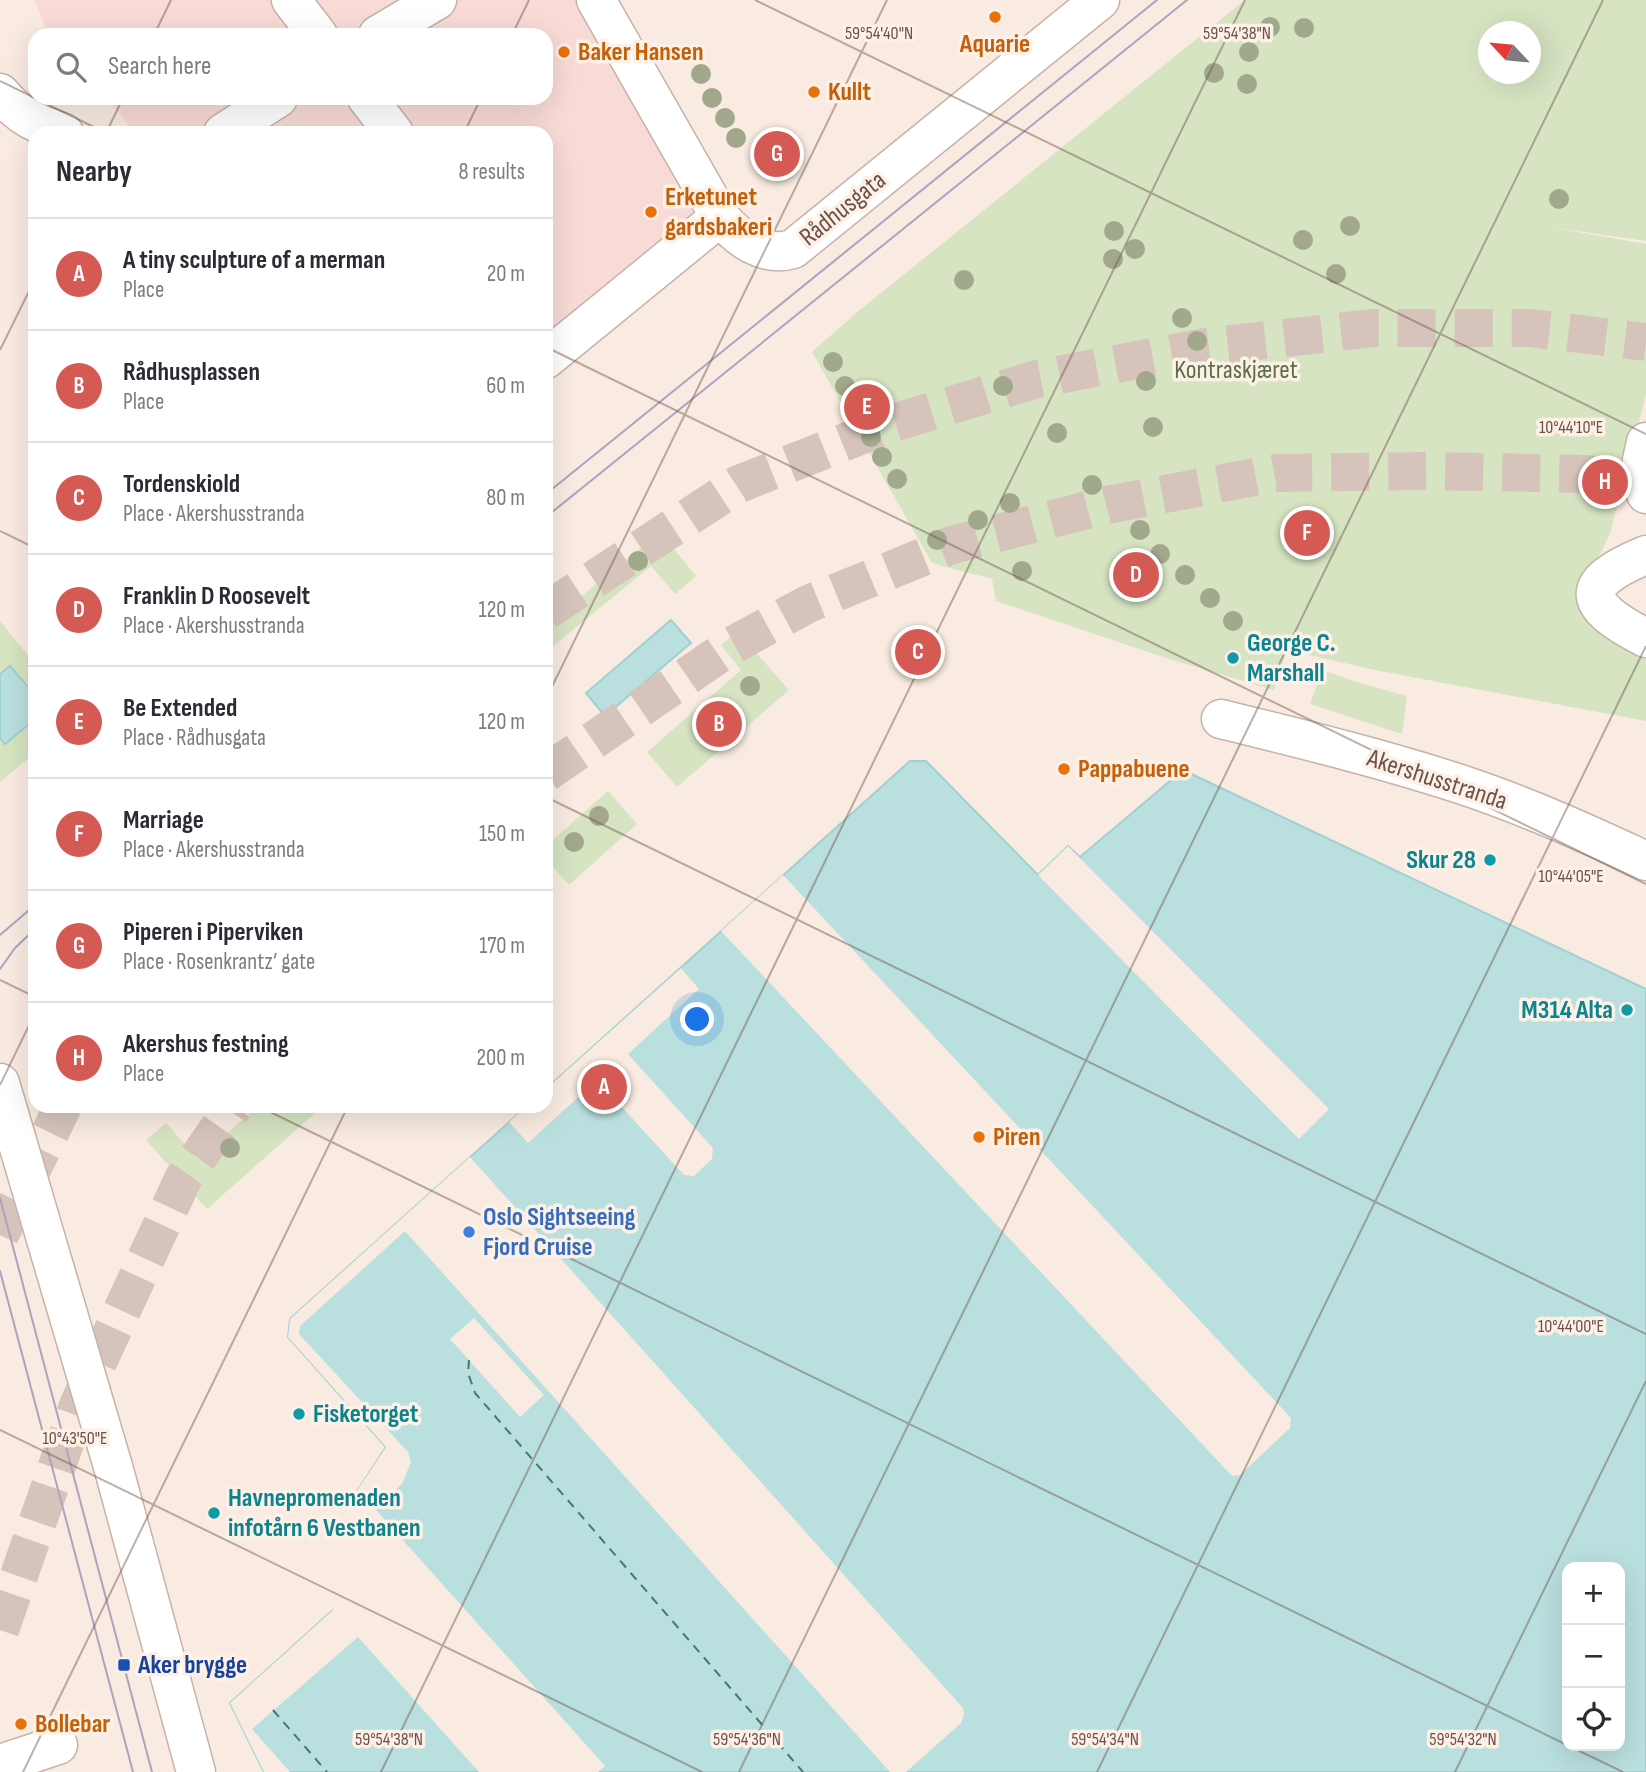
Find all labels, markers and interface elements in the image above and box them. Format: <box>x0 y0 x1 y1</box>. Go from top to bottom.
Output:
marker: Aquarie <box>987 9 1003 25</box>
north arrow <box>1478 21 1541 84</box>
text: 59°54'40"N <box>845 23 913 44</box>
text: 59°54'38"N <box>1203 23 1271 44</box>
search box <box>28 28 553 105</box>
place label: Aquarie <box>959 29 1030 60</box>
place label: Baker Hansen <box>578 37 704 68</box>
marker: Baker Hansen <box>556 44 572 60</box>
icon: search <box>52 48 90 86</box>
text: Search here <box>108 51 211 82</box>
place label: Kullt <box>828 77 871 108</box>
marker: Kullt <box>806 84 822 100</box>
pin: G <box>754 128 800 180</box>
text: Nearby <box>56 154 132 190</box>
text: 8 results <box>459 158 525 186</box>
street label: Rådhusgata <box>794 165 892 253</box>
place label: Erketunet gardsbakeri <box>665 182 772 243</box>
marker: Erketunet gardsbakeri <box>643 204 659 220</box>
text: A tiny sculpture of a merman <box>123 245 385 276</box>
text: A <box>74 260 84 288</box>
text: 20 m <box>487 260 525 288</box>
text: Place <box>123 276 164 304</box>
park label: Kontraskjæret <box>1174 355 1298 386</box>
text: Rådhusplassen <box>123 357 260 388</box>
text: B <box>74 372 84 400</box>
text: 60 m <box>486 372 525 400</box>
pin: E <box>844 381 890 433</box>
text: Place <box>123 388 164 416</box>
text: 10°44'10"E <box>1539 417 1603 438</box>
pin: H <box>1582 456 1628 508</box>
text: Tordenskiold <box>123 469 240 500</box>
text: C <box>73 484 85 512</box>
text: 80 m <box>486 484 525 512</box>
text: Place · Akershusstranda <box>123 500 305 528</box>
pin: F <box>1284 507 1330 559</box>
pin: D <box>1113 549 1159 601</box>
text: Franklin D Roosevelt <box>123 581 310 612</box>
text: D <box>73 596 85 624</box>
text: 120 m <box>479 596 525 624</box>
text: Place · Akershusstranda <box>123 612 305 640</box>
pin: C <box>895 626 941 678</box>
place label: George C. Marshall <box>1247 628 1336 689</box>
marker: George C. Marshall <box>1225 650 1241 666</box>
text: Be Extended <box>123 693 237 724</box>
pin: B <box>696 698 742 750</box>
text: E <box>74 708 84 736</box>
text: 120 m <box>479 708 525 736</box>
text: Place · Rådhusgata <box>123 724 266 752</box>
street label: Akershusstranda <box>1362 743 1511 817</box>
place label: Pappabuene <box>1078 754 1190 785</box>
marker: Pappabuene <box>1056 761 1072 777</box>
text: Marriage <box>123 805 204 836</box>
text: F <box>74 820 84 848</box>
text: 150 m <box>479 820 525 848</box>
text: Place · Akershusstranda <box>123 836 305 864</box>
place label: Skur 28 <box>1406 845 1476 876</box>
marker: Skur 28 <box>1482 852 1498 868</box>
text: 10°44'05"E <box>1538 866 1604 887</box>
text: Piperen i Piperviken <box>123 917 303 948</box>
text: G <box>73 932 85 960</box>
text: 170 m <box>479 932 525 960</box>
text: Place · Rosenkrantz’ gate <box>123 948 315 976</box>
place label: M314 Alta <box>1521 995 1613 1026</box>
your location <box>680 1002 714 1036</box>
marker: M314 Alta <box>1619 1002 1635 1018</box>
text: Akershus festning <box>123 1029 289 1060</box>
text: H <box>73 1044 85 1072</box>
text: 200 m <box>477 1044 525 1072</box>
text: Place <box>123 1060 164 1088</box>
pin: A <box>581 1061 627 1113</box>
place label: Piren <box>993 1122 1040 1153</box>
marker: Piren <box>971 1129 987 1145</box>
place label: Oslo Sightseeing Fjord Cruise <box>483 1202 635 1263</box>
marker: Oslo Sightseeing Fjord Cruise <box>461 1224 477 1240</box>
text: 10°44'00"E <box>1538 1316 1604 1337</box>
place label: Fisketorget <box>313 1399 419 1430</box>
marker: Fisketorget <box>291 1406 307 1422</box>
text: 10°43'50"E <box>42 1428 108 1449</box>
place label: Havnepromenaden infotårn 6 Vestbanen <box>228 1483 421 1544</box>
marker: Havnepromenaden infotårn 6 Vestbanen <box>206 1505 222 1521</box>
map controls <box>1562 1562 1625 1751</box>
button: + <box>1562 1562 1625 1625</box>
button: − <box>1562 1625 1625 1688</box>
place label: Aker brygge <box>137 1650 247 1681</box>
marker: Aker brygge <box>116 1657 132 1673</box>
button: locate <box>1562 1688 1625 1751</box>
place label: Bollebar <box>35 1709 110 1740</box>
marker: Bollebar <box>13 1716 29 1732</box>
text: 59°54'38"N <box>355 1729 423 1750</box>
text: 59°54'36"N <box>713 1729 781 1750</box>
text: 59°54'34"N <box>1071 1729 1139 1750</box>
text: 59°54'32"N <box>1429 1729 1497 1750</box>

